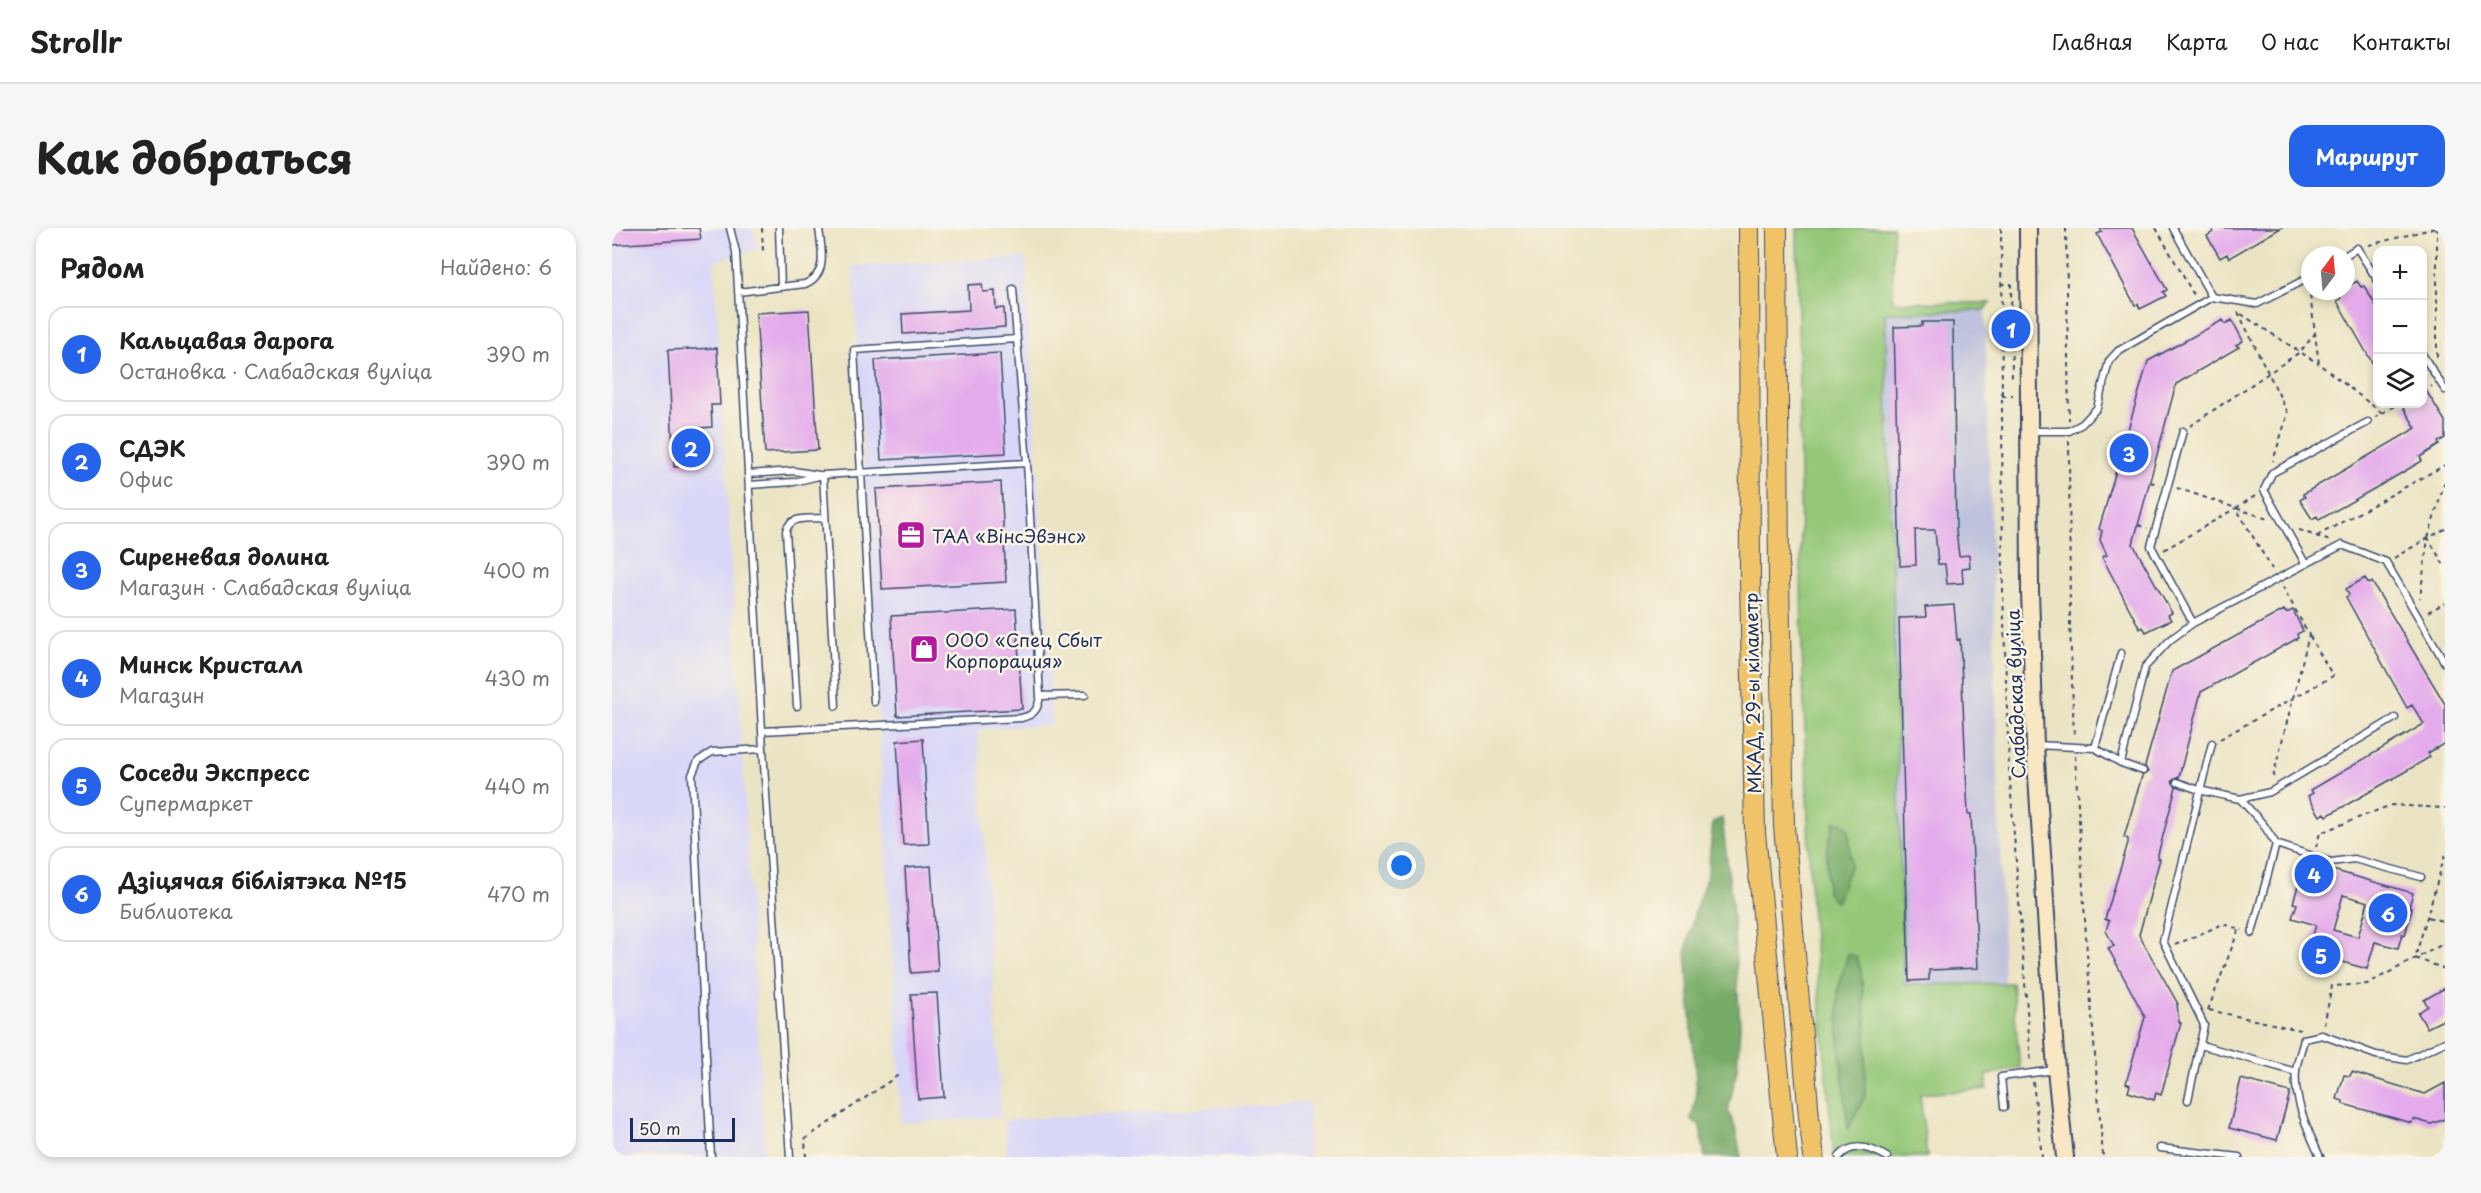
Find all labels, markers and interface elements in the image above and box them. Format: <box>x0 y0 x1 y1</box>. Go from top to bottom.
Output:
text: Strollr <box>30 20 122 63</box>
text: Главная <box>2052 25 2133 57</box>
text: Карта <box>2166 25 2228 57</box>
text: О нас <box>2261 25 2319 57</box>
text: Контакты <box>2352 25 2451 57</box>
text: Как добраться <box>36 125 353 188</box>
button: Маршрут <box>2289 125 2445 187</box>
north arrow <box>2301 246 2355 300</box>
map controls <box>2373 246 2427 408</box>
button: + <box>2373 246 2427 300</box>
text: Рядом <box>60 248 145 287</box>
text: Найдено: 6 <box>440 252 552 282</box>
button: − <box>2373 300 2427 354</box>
pin: 1 <box>1992 306 2030 352</box>
text: Кальцавая дарога <box>119 323 334 356</box>
text: 1 <box>77 339 86 369</box>
text: 390 m <box>486 339 550 369</box>
button: layers <box>2373 354 2427 408</box>
text: Остановка · Слабадская вуліца <box>119 356 432 386</box>
pin: 2 <box>672 426 710 470</box>
pin: 3 <box>2110 430 2149 476</box>
text: СДЭК <box>119 431 186 464</box>
text: 2 <box>74 447 89 477</box>
text: 390 m <box>486 447 550 477</box>
text: Офис <box>119 464 173 494</box>
office icon: ТАА «ВінсЭвэнс» <box>895 519 927 551</box>
place label: ТАА «ВінсЭвэнс» <box>932 522 1086 549</box>
text: Сиреневая долина <box>119 539 329 572</box>
text: 3 <box>75 555 88 585</box>
text: 400 m <box>483 555 550 585</box>
text: Магазин · Слабадская вуліца <box>119 572 411 602</box>
street label: МКАД, 29-ы кіламетр <box>1737 592 1767 794</box>
street label: Слабадская вуліца <box>1999 609 2031 779</box>
place label: ООО «Спец Сбыт Корпорация» <box>945 626 1102 674</box>
shop icon: ООО «Спец Сбыт Корпорация» <box>908 633 940 665</box>
text: Минск Кристалл <box>119 647 303 680</box>
text: 4 <box>75 663 88 693</box>
text: 430 m <box>485 663 550 693</box>
text: Магазин <box>119 680 205 710</box>
text: Соседи Экспресс <box>119 755 310 788</box>
text: 5 <box>75 771 88 801</box>
text: 440 m <box>485 771 550 801</box>
text: Супермаркет <box>119 788 252 818</box>
your location <box>1387 851 1416 880</box>
pin: 4 <box>2294 852 2334 896</box>
text: Дзіцячая бібліятэка №15 <box>119 863 407 896</box>
text: 6 <box>74 879 89 909</box>
text: 470 m <box>487 879 550 909</box>
pin: 6 <box>2368 890 2408 936</box>
text: Библиотека <box>119 896 233 926</box>
pin: 5 <box>2302 932 2340 978</box>
scale bar <box>630 1115 735 1142</box>
text: 50 m <box>639 1116 680 1140</box>

